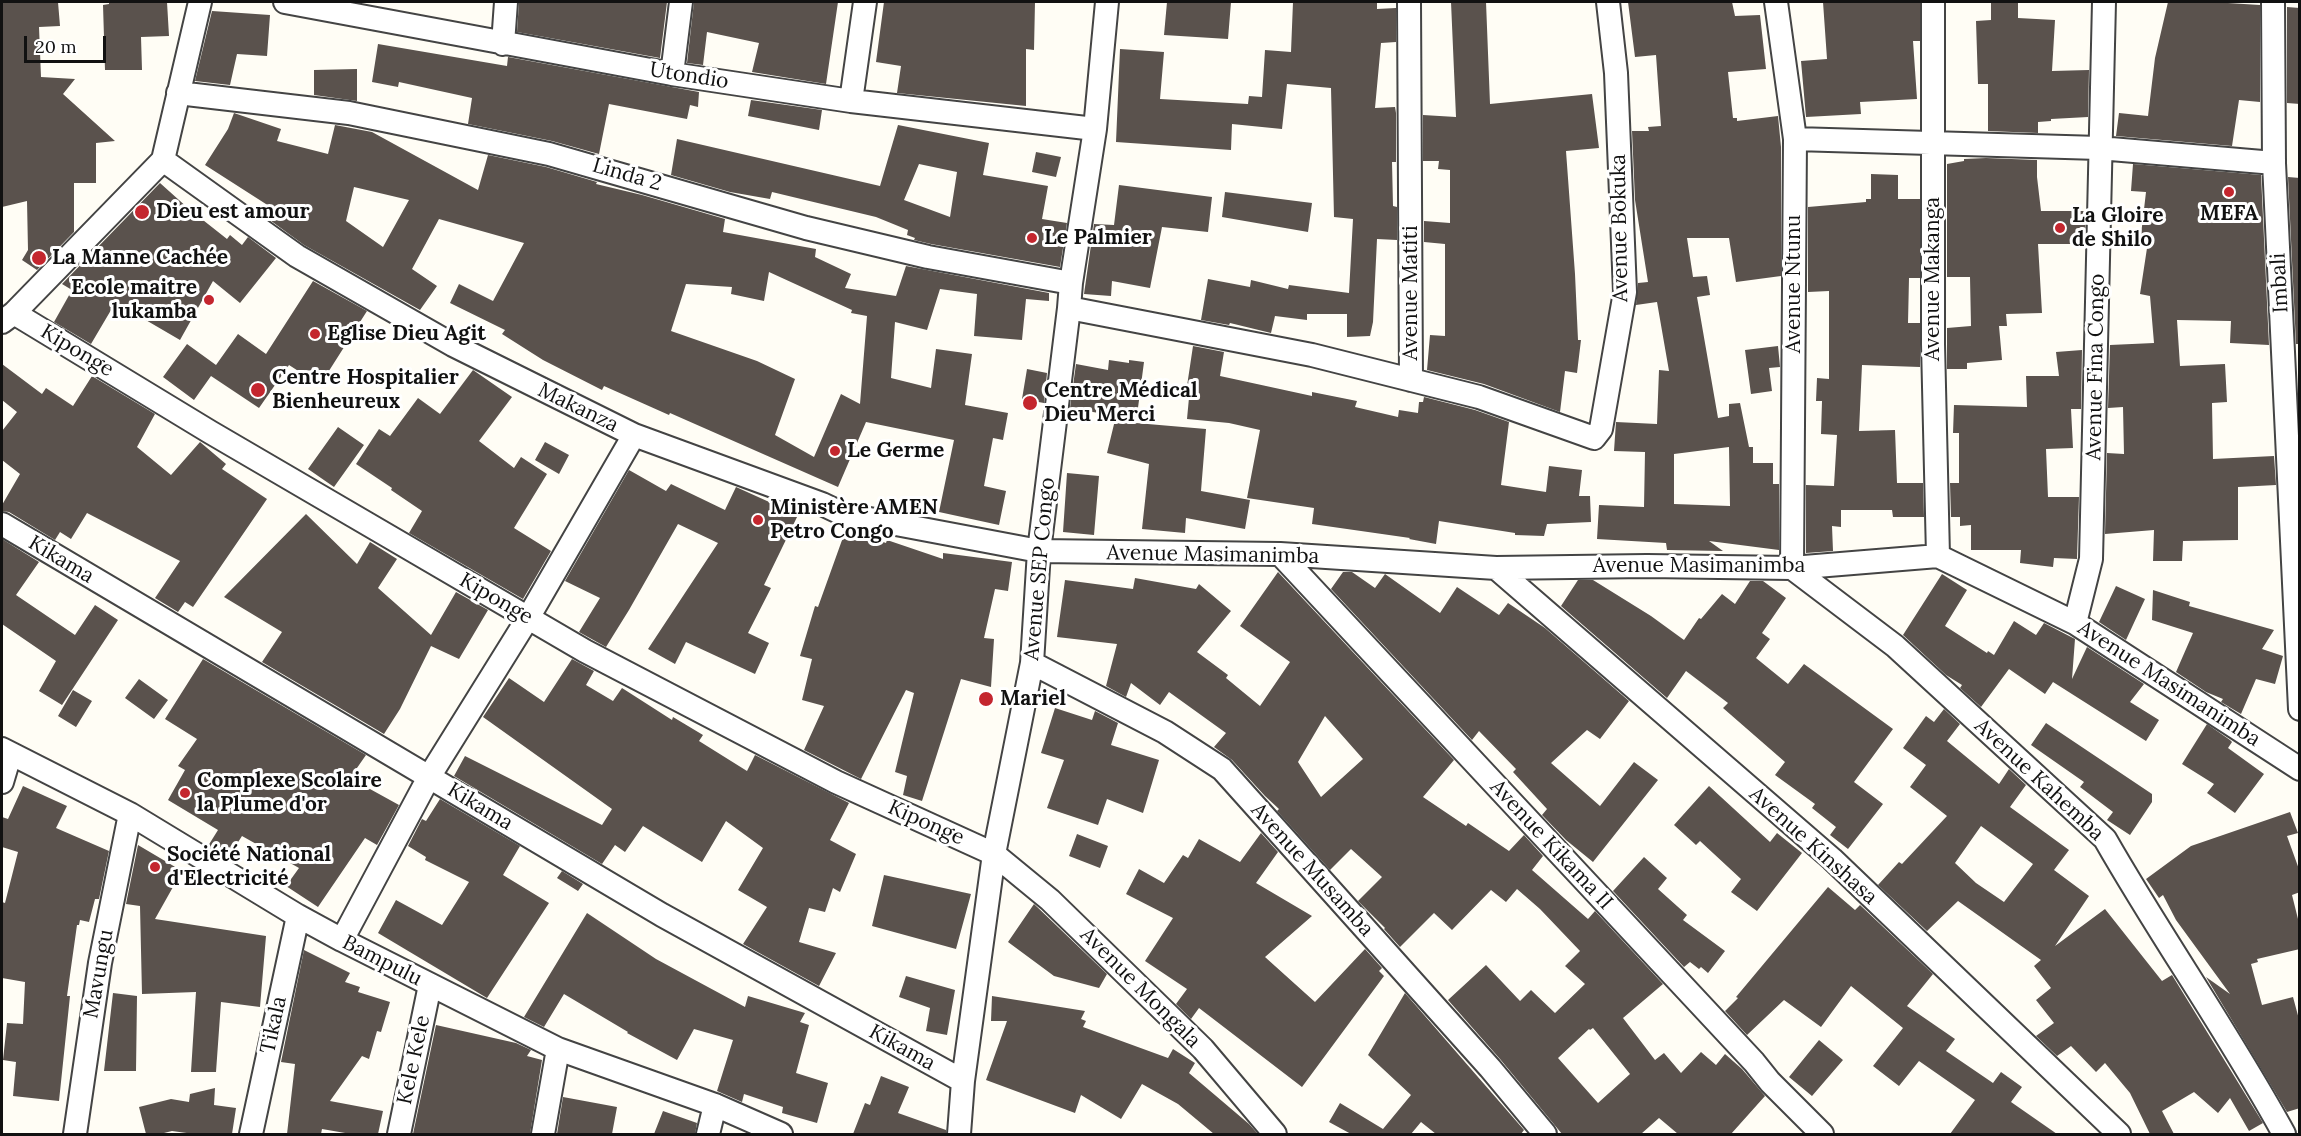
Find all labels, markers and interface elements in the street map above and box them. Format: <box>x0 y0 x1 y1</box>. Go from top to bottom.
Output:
scale bar <box>27 24 110 62</box>
text: 20 m <box>35 35 77 58</box>
street label: Utondio <box>648 57 730 95</box>
street label: Linda 2 <box>589 153 665 197</box>
street label: Avenue Bokuka <box>1606 154 1634 302</box>
marker: MEFA <box>2222 185 2236 199</box>
street label: Avenue Makanga <box>1920 197 1946 361</box>
place label: Dieu est amour <box>156 199 309 225</box>
place label: MEFA <box>2200 201 2258 227</box>
marker: Dieu est amour <box>133 203 151 221</box>
place label: La Gloire de Shilo <box>2072 203 2163 253</box>
street label: Avenue Ntunu <box>1781 215 1807 353</box>
marker: La Gloire de Shilo <box>2053 221 2067 235</box>
place label: Le Palmier <box>1044 225 1152 251</box>
street label: Avenue Matiti <box>1398 225 1424 361</box>
marker: Le Palmier <box>1025 231 1039 245</box>
place label: La Manne Cachée <box>52 245 228 271</box>
marker: La Manne Cachée <box>30 249 48 267</box>
street label: Imbali <box>2266 252 2294 314</box>
street label: Avenue Fina Congo <box>2082 273 2110 461</box>
place label: Ecole maitre lukamba <box>71 275 197 325</box>
marker: Ecole maitre lukamba <box>202 293 216 307</box>
street label: Kiponge <box>36 319 118 383</box>
place label: Eglise Dieu Agit <box>327 321 486 347</box>
marker: Eglise Dieu Agit <box>308 327 322 341</box>
place label: Centre Hospitalier Bienheureux <box>272 365 459 415</box>
street label: Makanza <box>534 378 622 438</box>
place label: Centre Médical Dieu Merci <box>1044 378 1197 428</box>
marker: Centre Hospitalier Bienheureux <box>249 381 267 399</box>
marker: Centre Médical Dieu Merci <box>1021 394 1039 412</box>
place label: Le Germe <box>847 438 944 464</box>
marker: Le Germe <box>828 444 842 458</box>
street label: Avenue SEP Congo <box>1019 476 1061 662</box>
place label: Ministère AMEN Petro Congo <box>770 495 938 545</box>
marker: Ministère AMEN Petro Congo <box>751 513 765 527</box>
street label: Kikama <box>24 531 98 589</box>
street label: Avenue Masimanimba <box>1106 541 1320 569</box>
street label: Avenue Masimanimba <box>1593 553 1805 579</box>
street label: Kiponge <box>455 568 537 630</box>
street label: Avenue Masimanimba <box>2073 616 2265 752</box>
place label: Mariel <box>1000 686 1066 712</box>
marker: Mariel <box>977 690 995 708</box>
street label: Avenue Kahemba <box>1969 714 2109 846</box>
place label: Complexe Scolaire la Plume d'or <box>197 768 382 818</box>
street label: Avenue Kikama II <box>1484 775 1618 915</box>
street label: Kikama <box>443 778 517 836</box>
street label: Avenue Kinshasa <box>1744 782 1882 910</box>
marker: Complexe Scolaire la Plume d'or <box>178 786 192 800</box>
street label: Kiponge <box>884 795 968 851</box>
street label: Avenue Musamba <box>1245 798 1379 942</box>
place label: Société National d'Electricité <box>167 842 331 892</box>
marker: Société National d'Electricité <box>148 860 162 874</box>
street label: Avenue Mongala <box>1075 923 1205 1053</box>
street label: Mavungu <box>79 928 119 1020</box>
street label: Bampulu <box>338 930 426 992</box>
street label: Tikala <box>256 994 292 1056</box>
street label: Kele Kele <box>392 1013 436 1107</box>
street label: Kikama <box>864 1020 940 1076</box>

